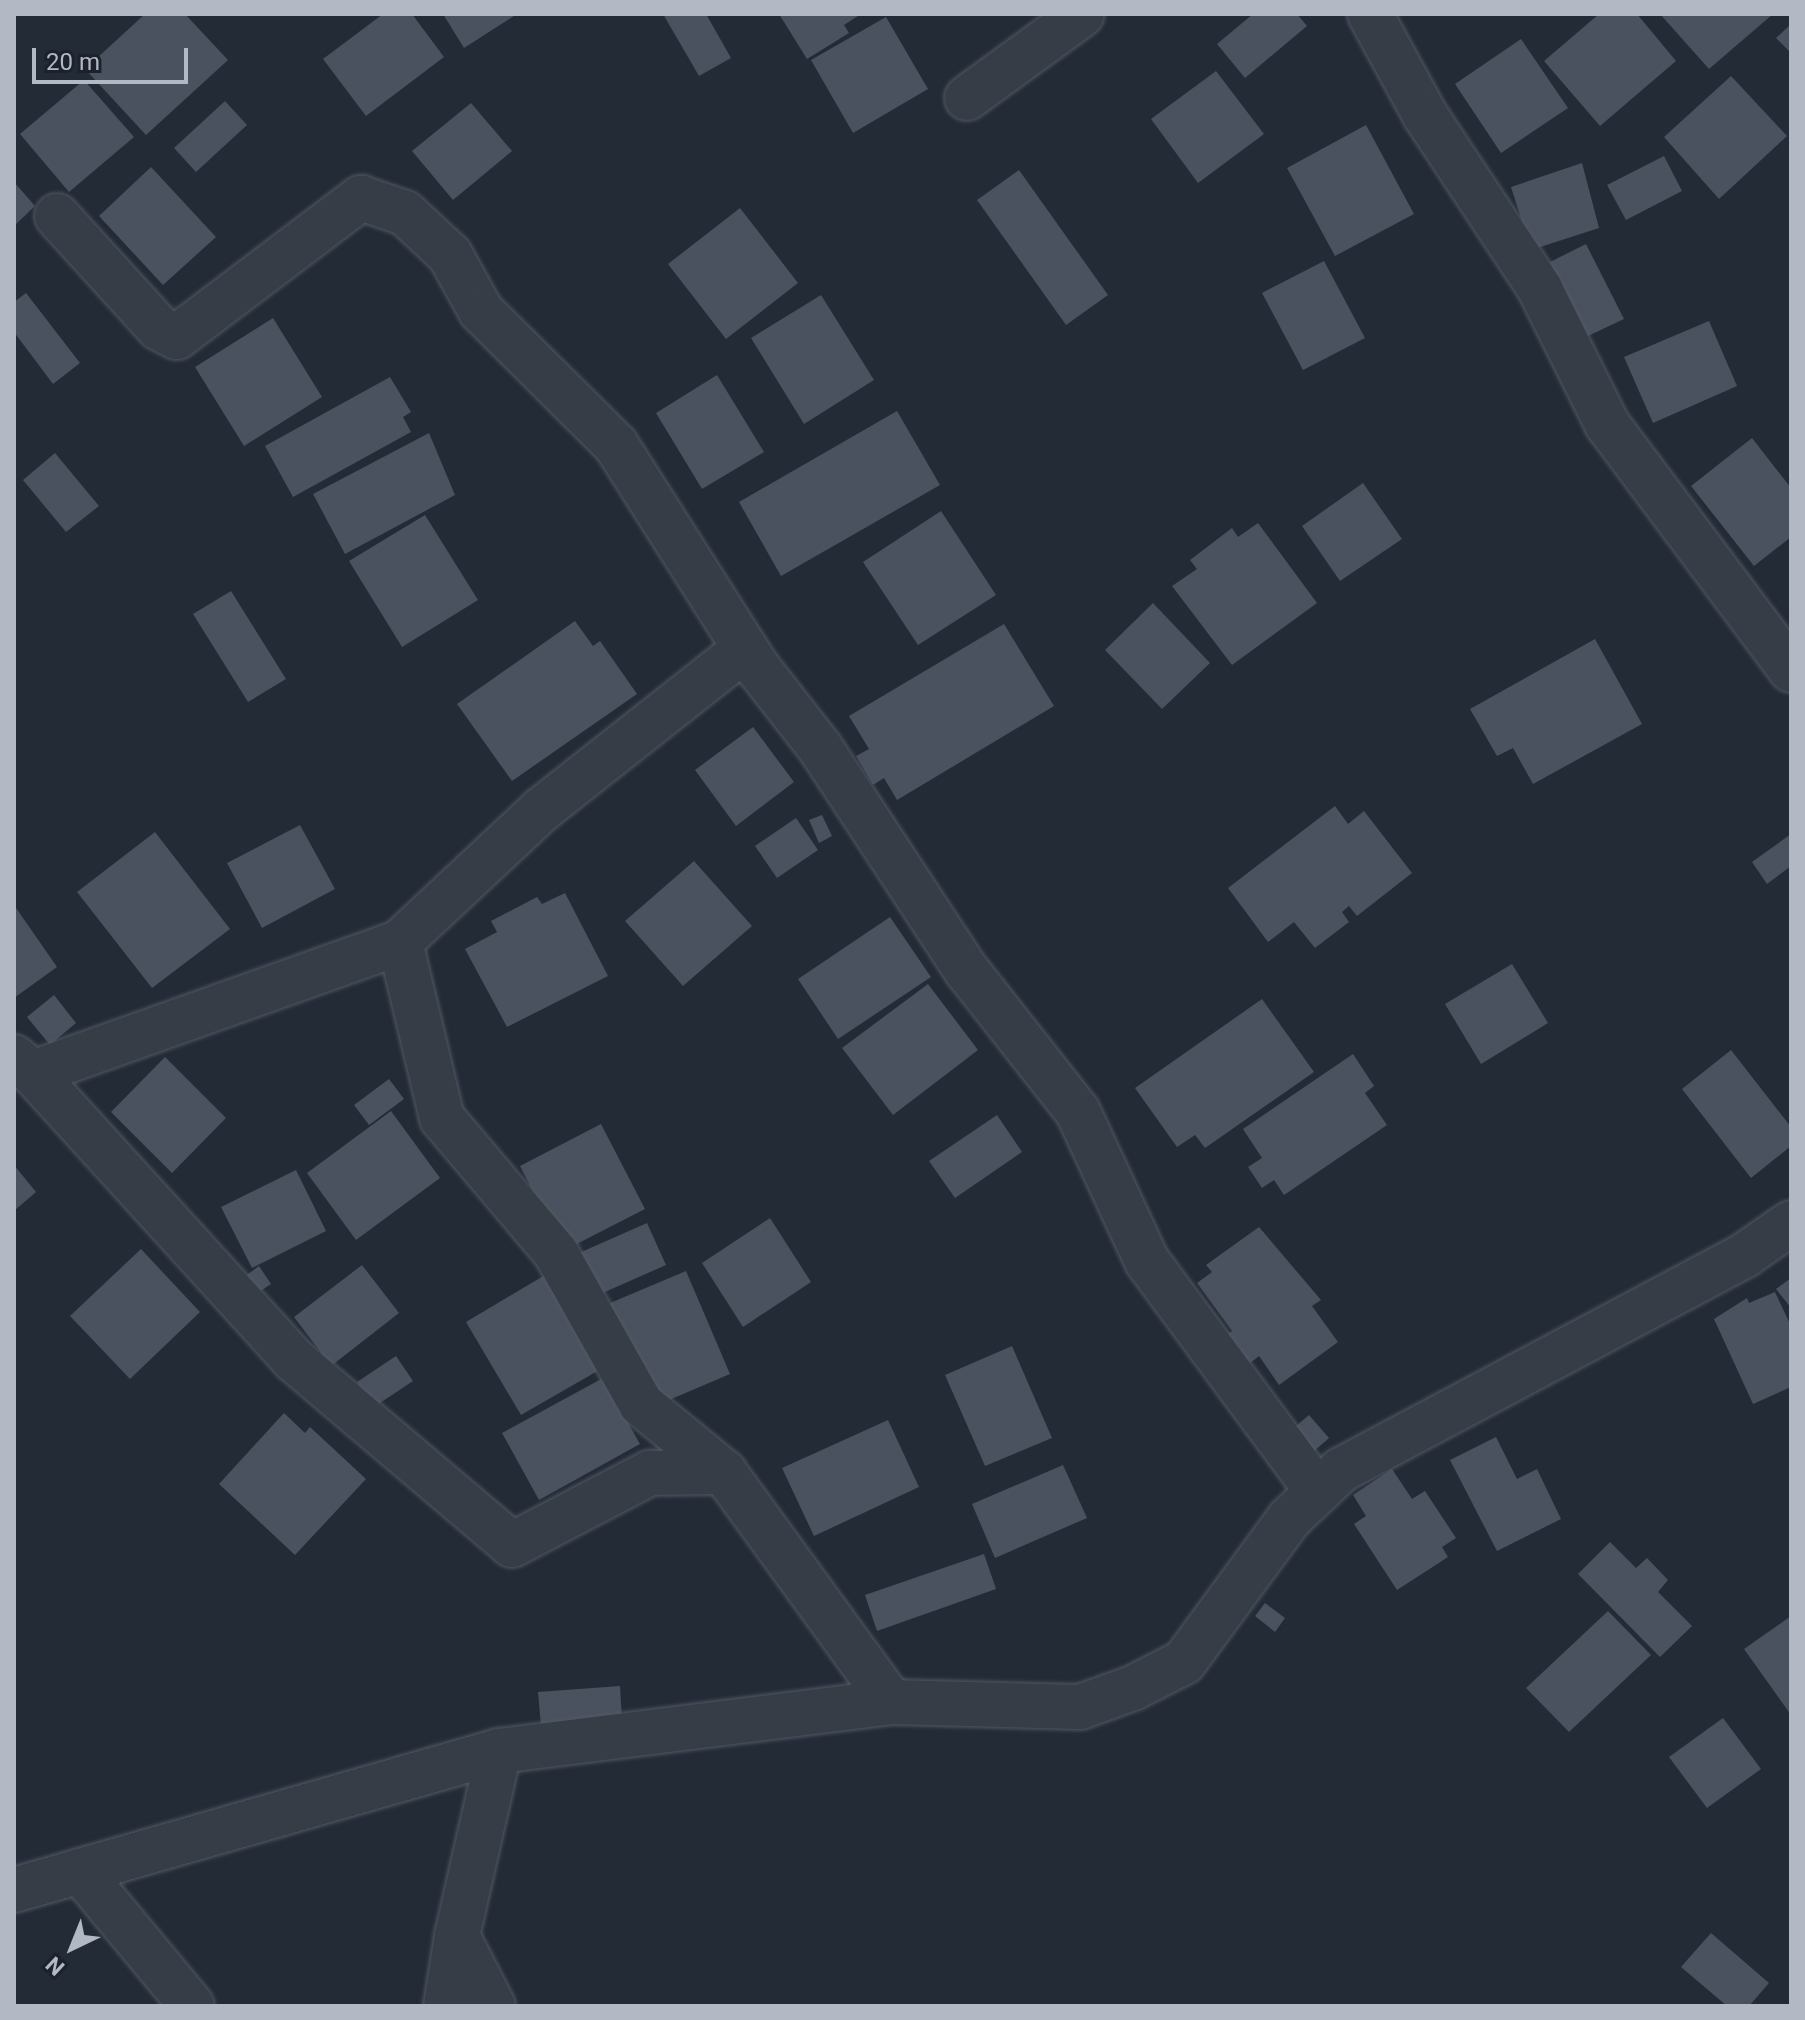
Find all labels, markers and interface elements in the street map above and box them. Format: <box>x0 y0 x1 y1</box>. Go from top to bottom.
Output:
scale bar <box>36 32 192 82</box>
text: 20 m <box>46 48 100 76</box>
north arrow <box>32 1908 112 1988</box>
text: N <box>41 1951 69 1980</box>

